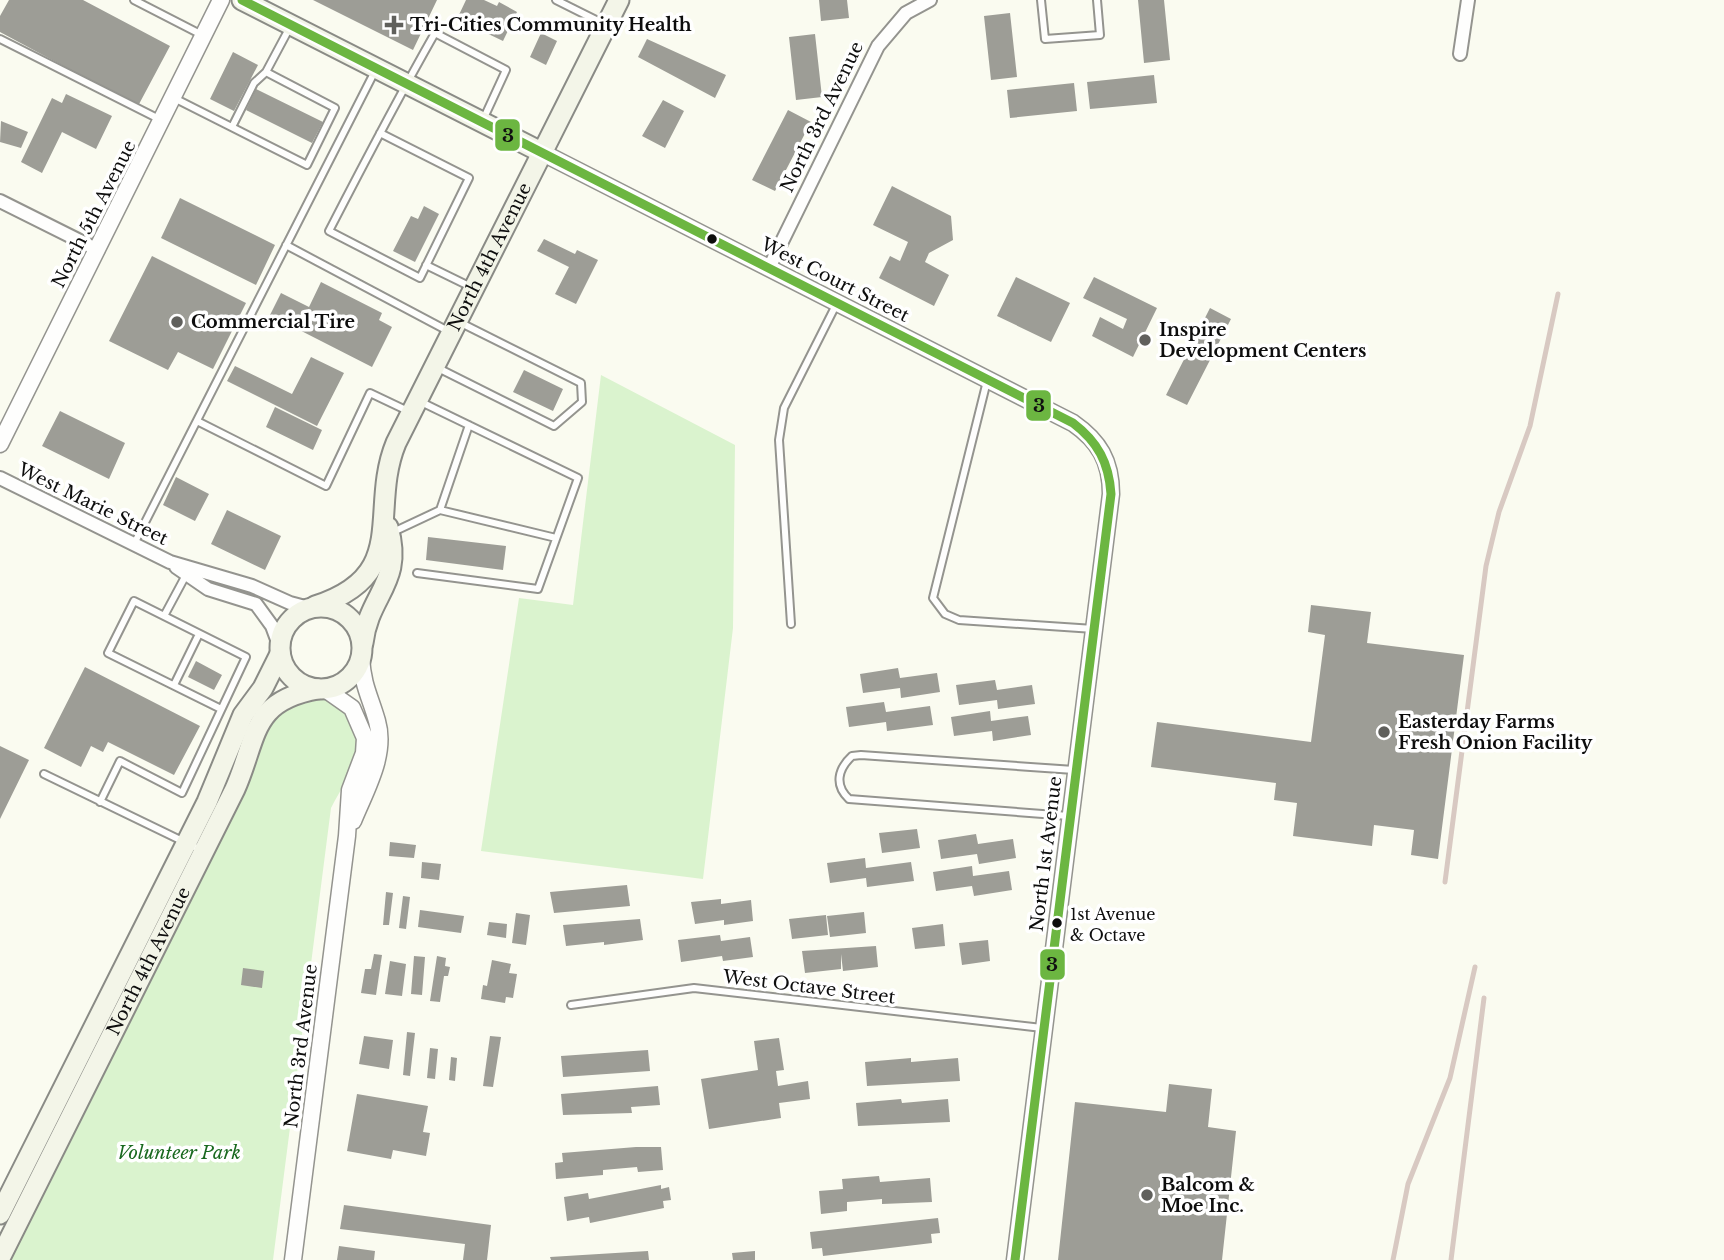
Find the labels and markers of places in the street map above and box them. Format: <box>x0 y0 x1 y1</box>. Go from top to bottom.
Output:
place label: Tri-Cities Community Health <box>410 14 692 36</box>
marker: Tri-Cities Community Health <box>384 15 404 35</box>
unlabelled marker <box>705 232 719 246</box>
place label: Commercial Tire <box>191 311 355 333</box>
marker: Commercial Tire <box>169 314 185 330</box>
place label: Inspire Development Centers <box>1159 319 1366 362</box>
marker: Inspire Development Centers <box>1137 332 1153 348</box>
place label: Easterday Farms Fresh Onion Facility <box>1398 711 1593 754</box>
marker: Easterday Farms Fresh Onion Facility <box>1376 724 1392 740</box>
place label: 1st Avenue & Octave <box>1070 904 1155 945</box>
marker: 1st Avenue & Octave <box>1050 916 1064 930</box>
place label: Balcom & Moe Inc. <box>1161 1174 1255 1217</box>
marker: Balcom & Moe Inc. <box>1139 1187 1155 1203</box>

